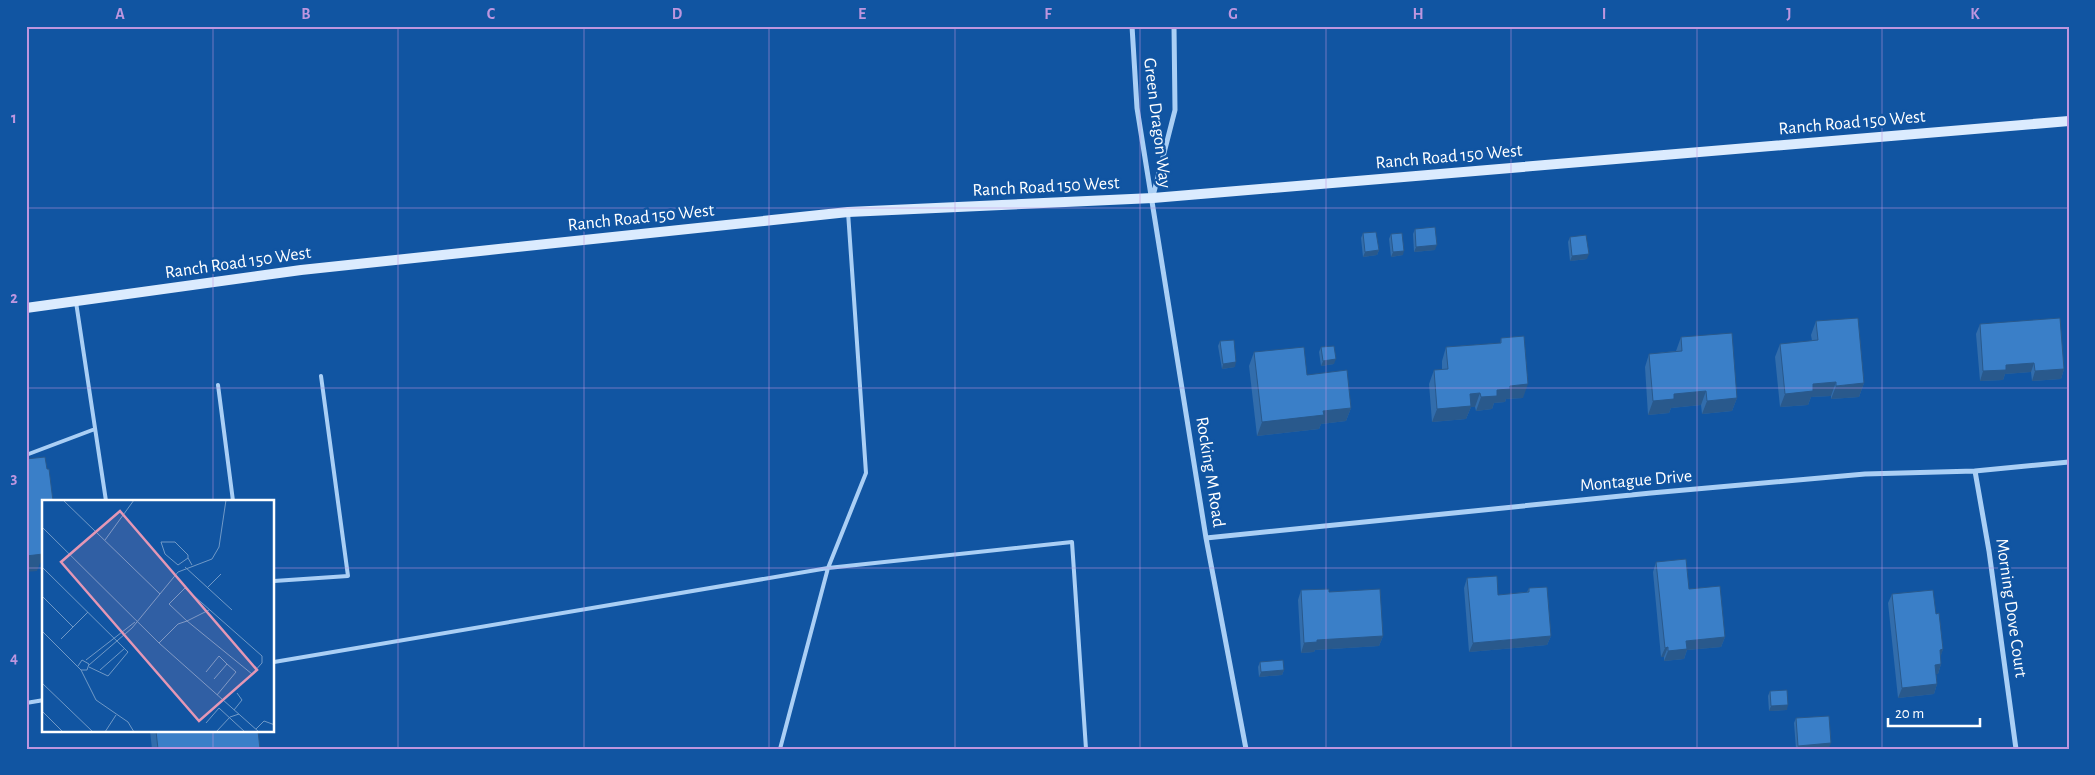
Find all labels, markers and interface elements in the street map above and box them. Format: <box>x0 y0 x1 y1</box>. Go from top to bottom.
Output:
text: A <box>115 6 125 22</box>
text: B <box>301 6 311 22</box>
text: C <box>487 6 496 22</box>
text: D <box>672 6 683 22</box>
text: E <box>858 6 866 22</box>
text: F <box>1044 6 1052 22</box>
text: G <box>1228 6 1238 22</box>
text: H <box>1412 6 1424 22</box>
text: I <box>1602 6 1606 22</box>
text: J <box>1786 6 1792 22</box>
text: K <box>1970 6 1980 22</box>
street label: Green Dragon Way <box>1140 57 1174 190</box>
street label: Ranch Road 150 West <box>1778 108 1926 138</box>
text: 1 <box>11 110 17 126</box>
street label: Ranch Road 150 West <box>1375 142 1523 172</box>
street label: Ranch Road 150 West <box>972 174 1120 200</box>
street label: Ranch Road 150 West <box>567 201 715 235</box>
street label: Ranch Road 150 West <box>164 244 312 282</box>
text: 2 <box>10 290 18 306</box>
street label: Rocking M Road <box>1192 415 1228 529</box>
street label: Montague Drive <box>1579 467 1693 495</box>
text: 3 <box>11 470 18 486</box>
inset map <box>42 500 275 732</box>
street label: Morning Dove Court <box>1992 537 2030 679</box>
text: 4 <box>10 650 18 666</box>
scale bar <box>1888 695 1980 727</box>
text: 20 m <box>1895 706 1924 721</box>

